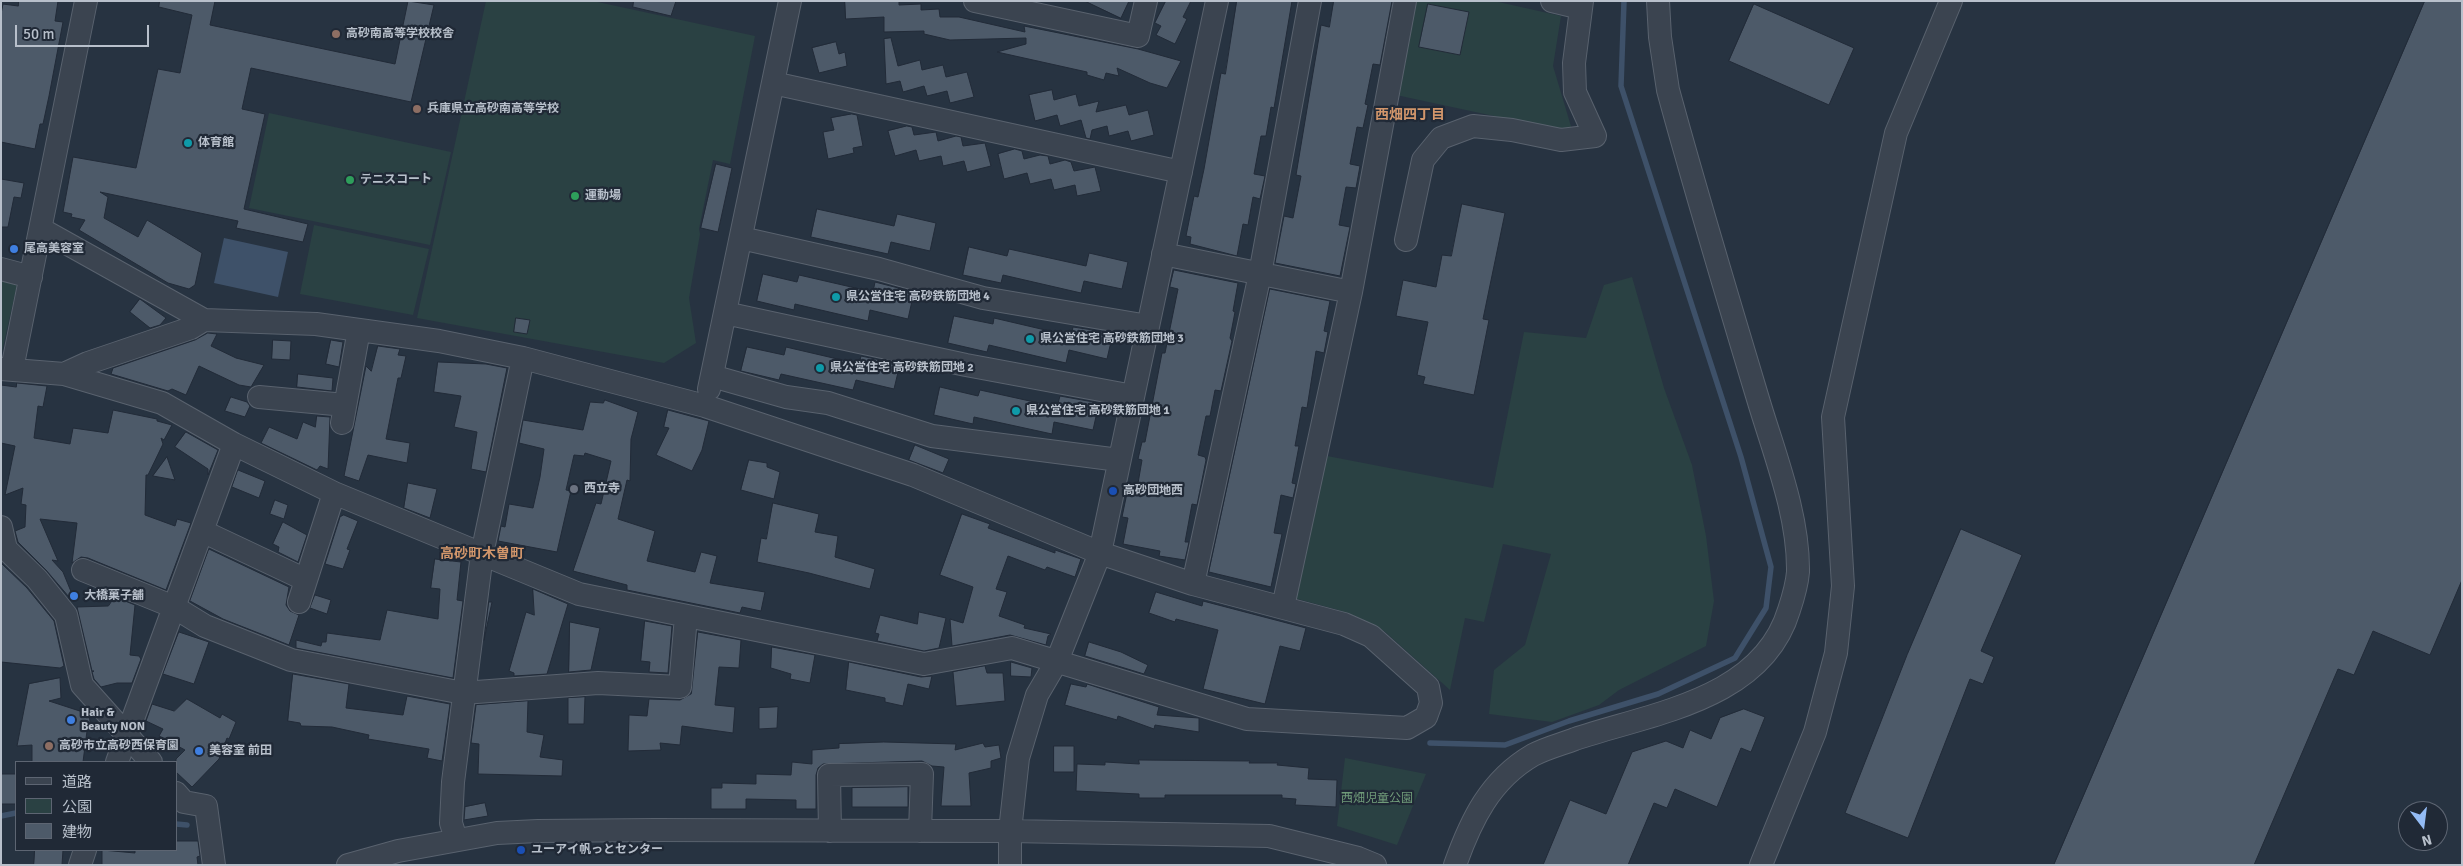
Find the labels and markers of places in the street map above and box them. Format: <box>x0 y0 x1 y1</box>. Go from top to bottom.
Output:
place label: 高砂南高等学校校舎 <box>346 27 454 41</box>
marker: 高砂南高等学校校舎 <box>330 28 342 40</box>
place label: 兵庫県立高砂南高等学校 <box>427 102 559 116</box>
marker: 兵庫県立高砂南高等学校 <box>411 103 423 115</box>
place label: 体育館 <box>198 136 234 150</box>
marker: 体育館 <box>182 137 194 149</box>
place label: テニスコート <box>360 173 432 187</box>
marker: テニスコート <box>344 174 356 186</box>
place label: 運動場 <box>585 189 621 203</box>
marker: 運動場 <box>569 190 581 202</box>
place label: 尾高美容室 <box>24 242 84 256</box>
marker: 尾高美容室 <box>8 243 20 255</box>
place label: 県公営住宅 高砂鉄筋団地 4 <box>846 290 990 304</box>
marker: 県公営住宅 高砂鉄筋団地 4 <box>830 291 842 303</box>
place label: 県公営住宅 高砂鉄筋団地 3 <box>1040 332 1184 346</box>
marker: 県公営住宅 高砂鉄筋団地 3 <box>1024 333 1036 345</box>
place label: 県公営住宅 高砂鉄筋団地 2 <box>830 361 974 375</box>
marker: 県公営住宅 高砂鉄筋団地 2 <box>814 362 826 374</box>
place label: 県公営住宅 高砂鉄筋団地 1 <box>1026 404 1170 418</box>
marker: 県公営住宅 高砂鉄筋団地 1 <box>1010 405 1022 417</box>
place label: 西立寺 <box>584 482 620 496</box>
marker: 西立寺 <box>568 483 580 495</box>
place label: 高砂団地西 <box>1123 484 1183 498</box>
marker: 高砂団地西 <box>1107 485 1119 497</box>
place label: 大橋菓子舗 <box>84 589 144 603</box>
marker: 大橋菓子舗 <box>68 590 80 602</box>
place label: Hair & Beauty NON <box>81 706 145 734</box>
marker: Hair & Beauty NON <box>65 714 77 726</box>
place label: 高砂市立高砂西保育園 <box>59 739 179 753</box>
marker: 高砂市立高砂西保育園 <box>43 740 55 752</box>
place label: 美容室 前田 <box>209 744 272 758</box>
marker: 美容室 前田 <box>193 745 205 757</box>
place label: ユーアイ帆っとセンター <box>531 843 663 857</box>
marker: ユーアイ帆っとセンター <box>515 844 527 856</box>

